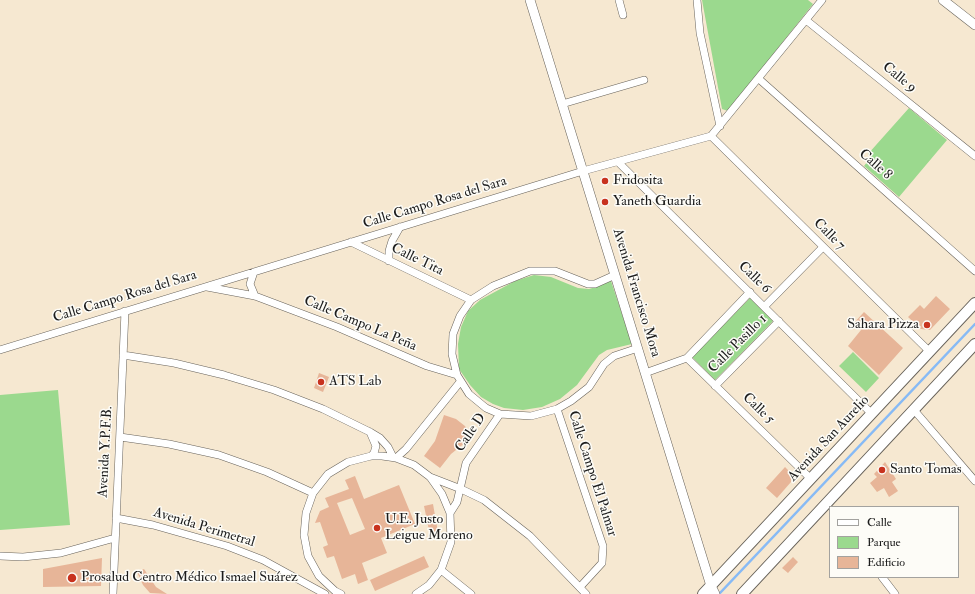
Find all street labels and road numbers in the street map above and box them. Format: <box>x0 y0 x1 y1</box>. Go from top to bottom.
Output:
street label: Calle 9 <box>879 59 919 97</box>
street label: Calle 8 <box>855 146 895 184</box>
street label: Calle Campo Rosa del Sara <box>361 173 509 233</box>
street label: Calle 7 <box>810 216 848 254</box>
street label: Avenida Francisco Mora <box>608 227 664 359</box>
street label: Calle Tita <box>388 240 446 280</box>
street label: Calle 6 <box>734 258 774 298</box>
street label: Calle Campo Rosa del Sara <box>51 267 199 327</box>
street label: Calle Campo La Peña <box>301 293 419 355</box>
street label: Calle Pasillo 1 <box>705 311 771 377</box>
street label: Calle 5 <box>738 390 778 428</box>
street label: Avenida San Aurelio <box>785 392 873 486</box>
street label: Avenida Y.P.F.B. <box>95 406 117 498</box>
street label: Calle Campo El Palmar <box>564 409 620 539</box>
street label: Calle D <box>452 410 490 456</box>
street label: Avenida Perimetral <box>151 505 257 551</box>

